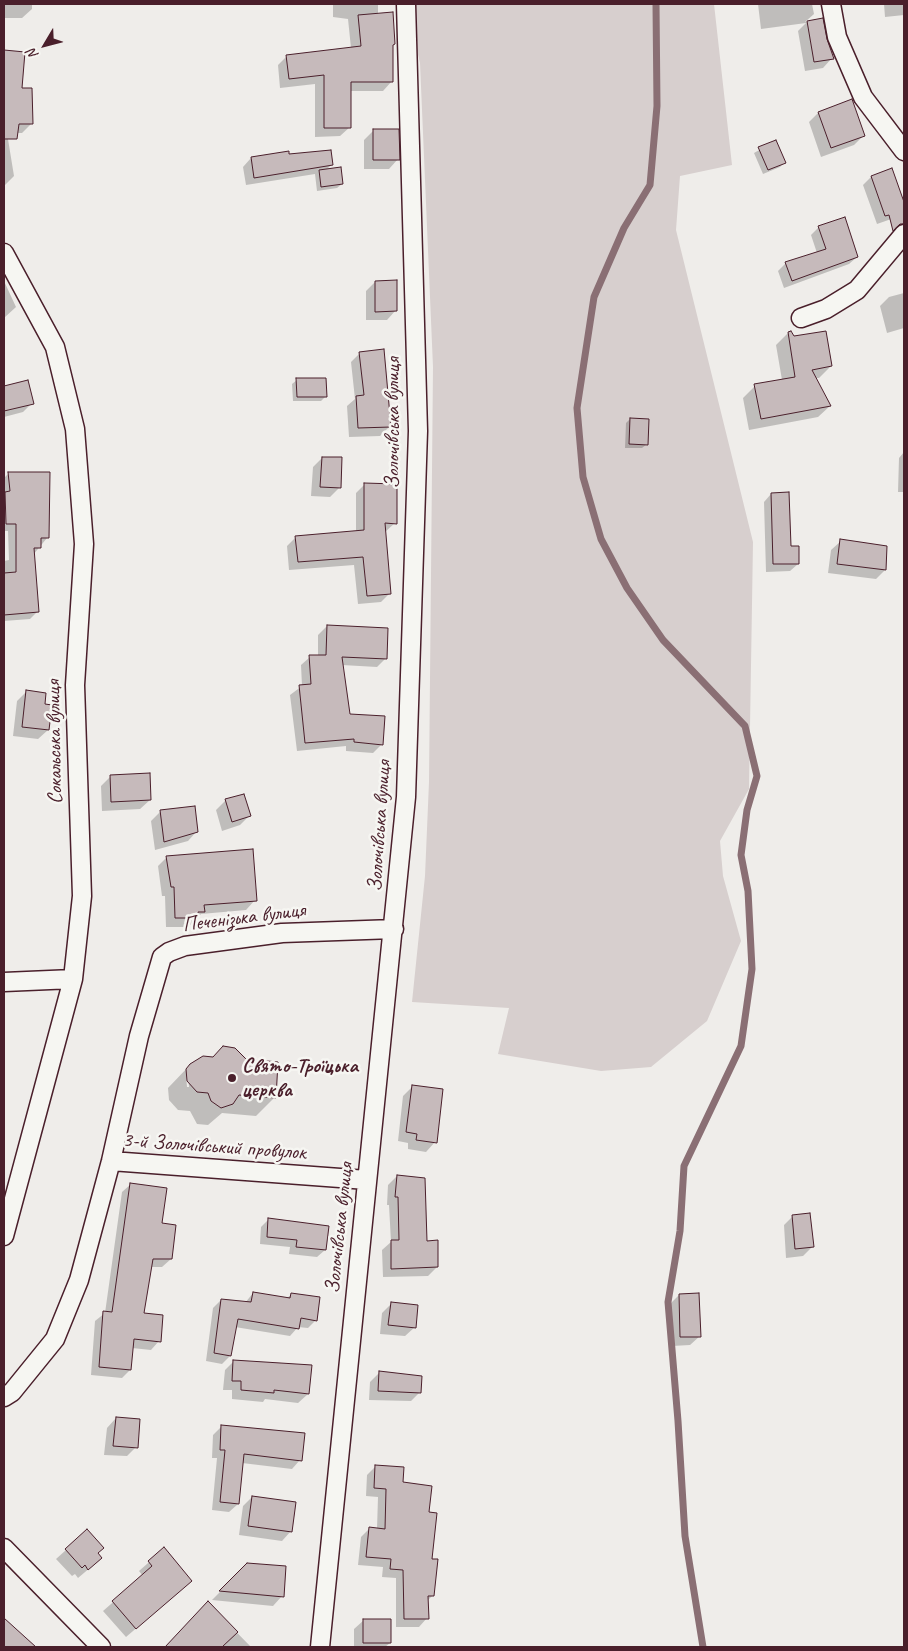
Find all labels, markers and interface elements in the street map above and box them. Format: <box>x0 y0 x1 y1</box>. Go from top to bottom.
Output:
north arrow <box>20 20 70 70</box>
text: N <box>23 46 42 63</box>
street label: Золочівська вулиця <box>380 357 406 489</box>
street label: Сокальська вулиця <box>41 680 69 804</box>
street label: Золочівська вулиця <box>363 760 397 892</box>
street label: Печенізька вулиця <box>181 898 307 938</box>
place label: Свято-Троїцька церква <box>242 1053 358 1103</box>
marker: Свято-Троїцька церква <box>226 1072 238 1084</box>
street label: 3-й Золочівський провулок <box>121 1128 307 1166</box>
street label: Золочівська вулиця <box>321 1161 359 1295</box>

